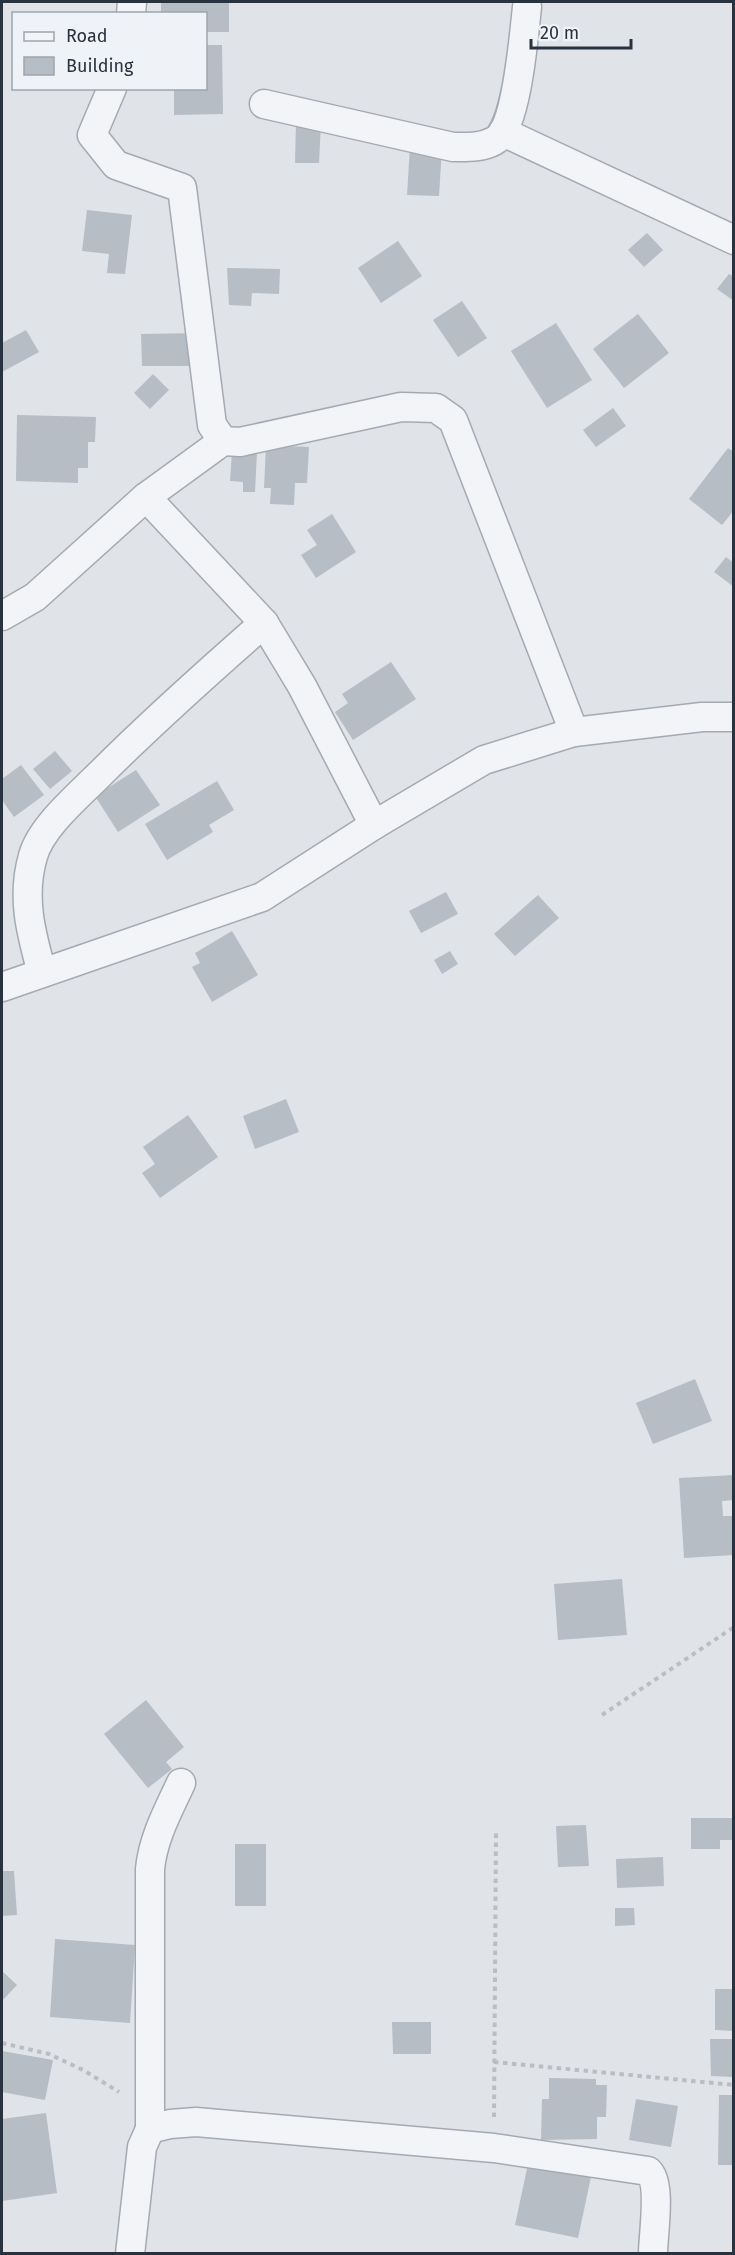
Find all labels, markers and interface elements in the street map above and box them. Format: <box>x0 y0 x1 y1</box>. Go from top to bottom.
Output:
legend <box>12 12 207 90</box>
scale bar <box>531 12 632 50</box>
text: 20 m <box>540 22 579 44</box>
text: Road <box>66 25 108 47</box>
text: Building <box>66 55 134 77</box>

